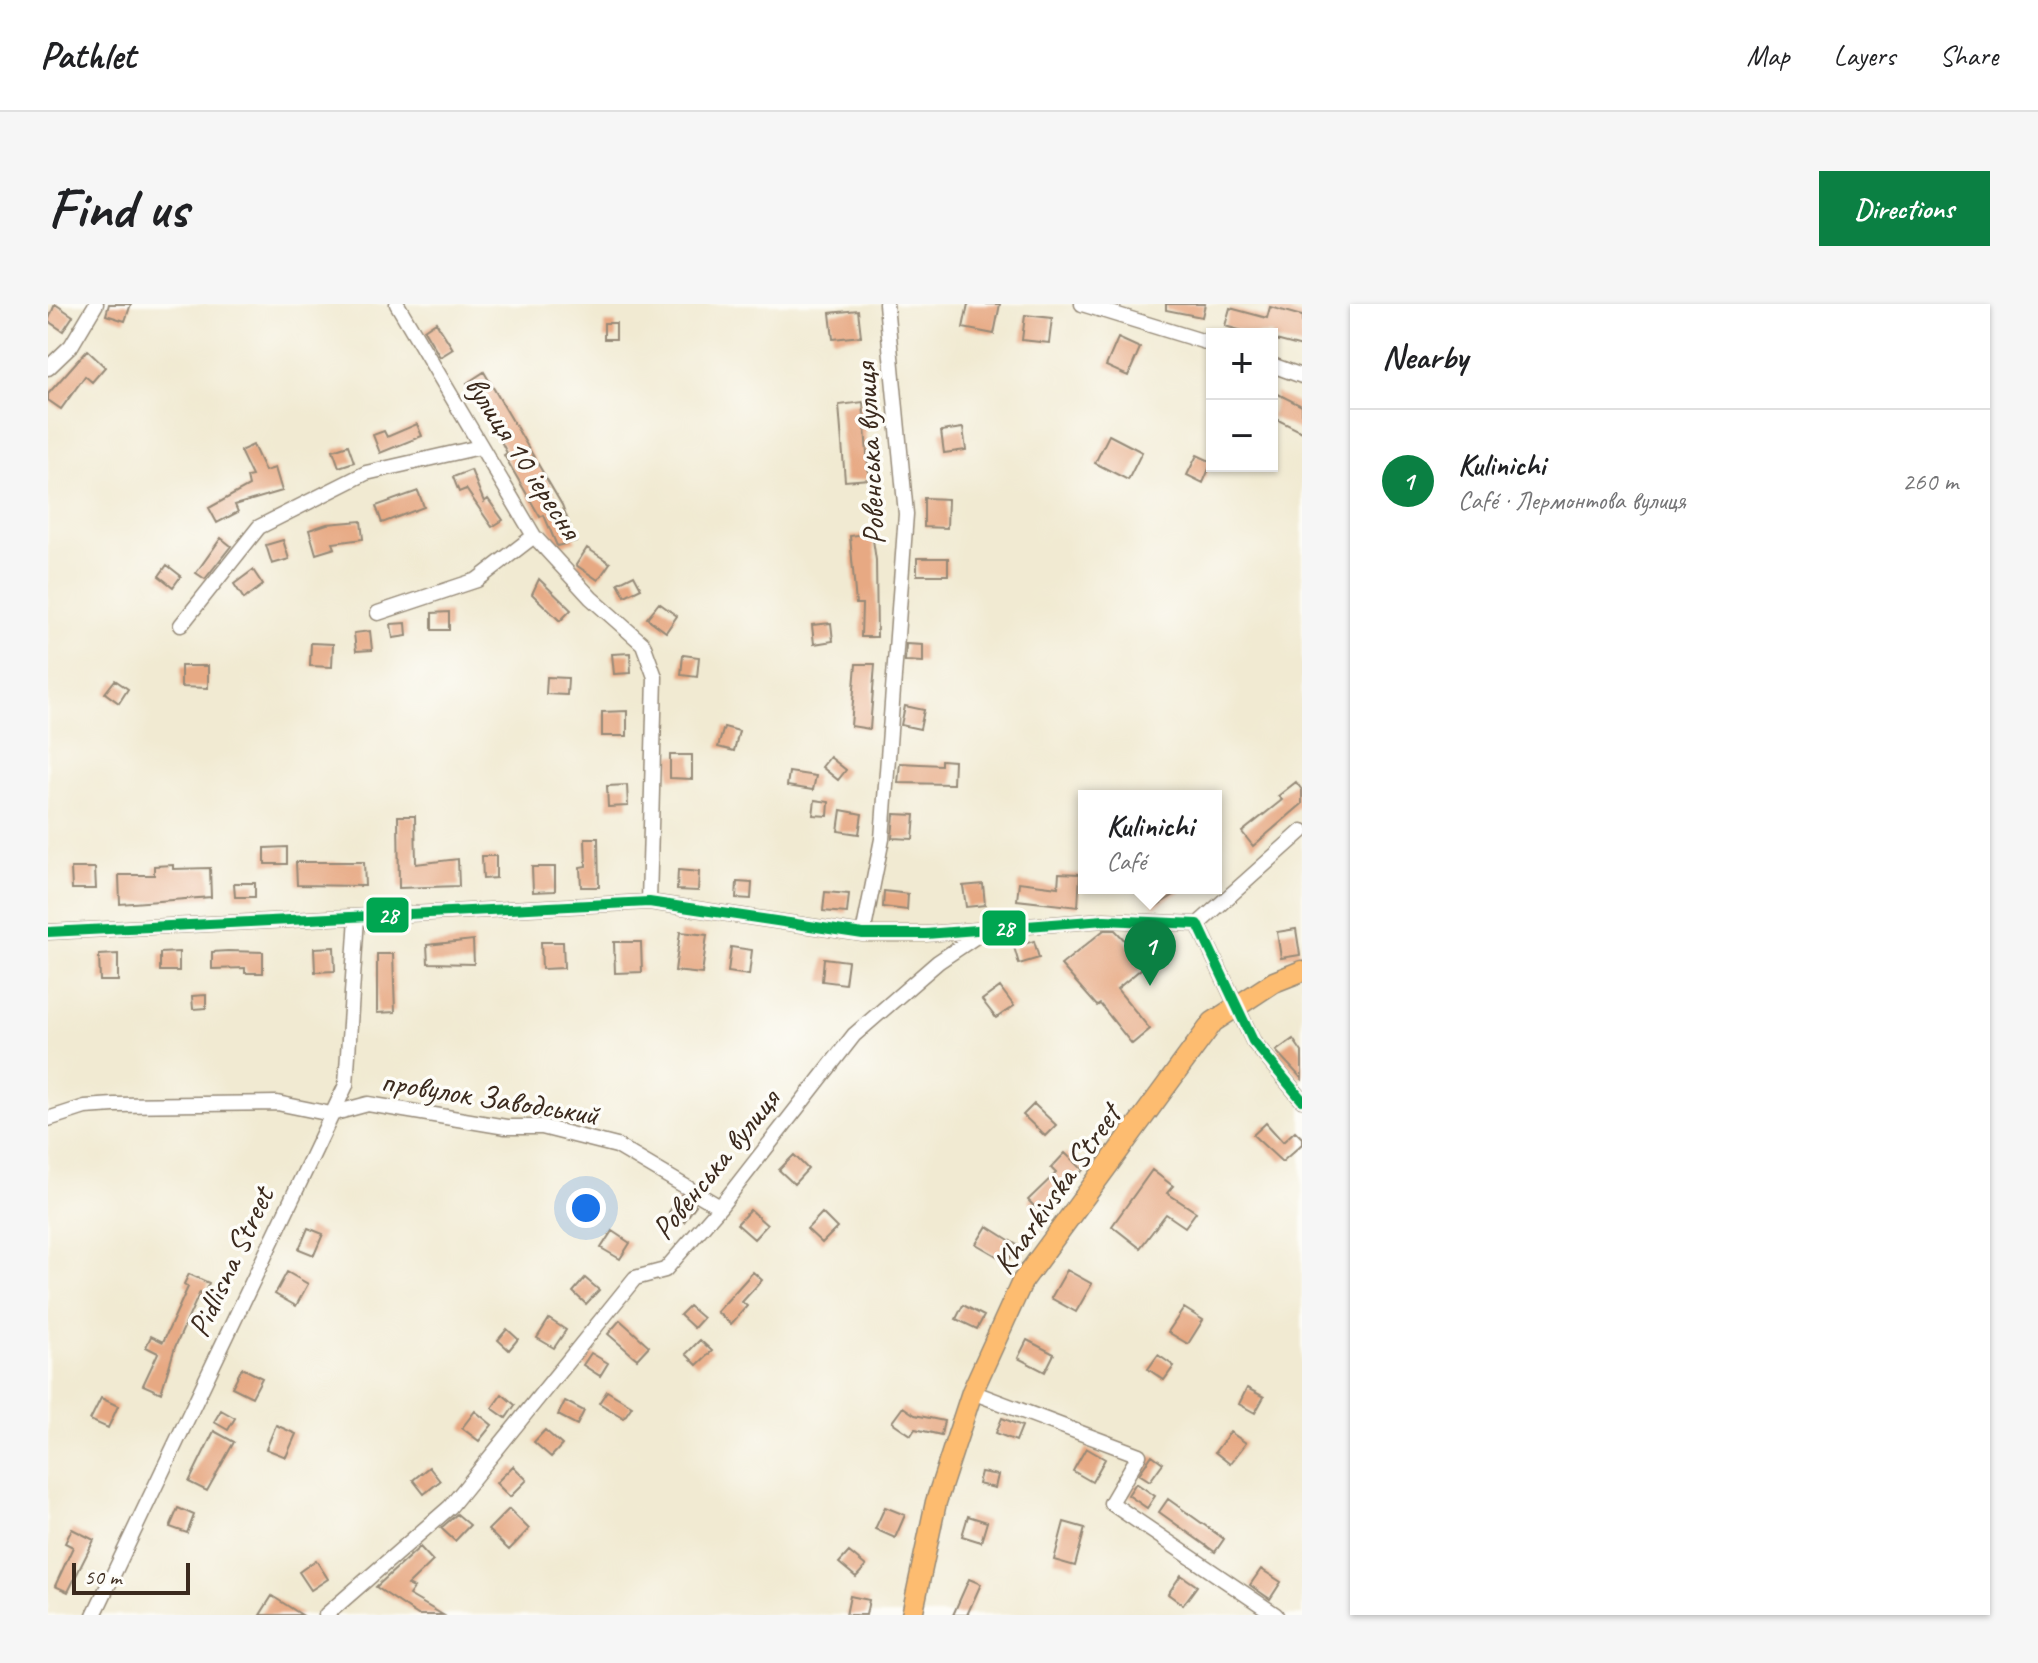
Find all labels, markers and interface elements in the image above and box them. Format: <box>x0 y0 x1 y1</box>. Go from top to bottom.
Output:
text: Pathlet <box>40 32 135 79</box>
text: Map <box>1747 38 1790 73</box>
text: Layers <box>1834 38 1895 73</box>
text: Share <box>1939 38 1998 73</box>
button: Directions <box>1819 171 1990 246</box>
text: Find us <box>48 173 188 244</box>
map controls <box>1206 328 1278 472</box>
button: + <box>1206 328 1278 400</box>
text: Nearby <box>1382 335 1468 378</box>
street label: Ровенська вулиця <box>844 360 895 546</box>
street label: вулиця 10 іересня <box>456 368 593 548</box>
button: − <box>1206 400 1278 472</box>
text: Kulinichi <box>1458 446 1545 484</box>
text: 1 <box>1402 465 1414 498</box>
text: 260 m <box>1902 465 1958 498</box>
text: Café · Лермонтова вулиця <box>1458 484 1686 517</box>
popup <box>1078 790 1222 894</box>
text: Kulinichi <box>1106 807 1194 845</box>
text: Café <box>1106 845 1146 878</box>
line badge: 28 <box>365 896 410 934</box>
text: 28 <box>378 902 401 930</box>
line badge: 28 <box>981 909 1027 947</box>
text: 28 <box>994 915 1017 943</box>
pin: 1 <box>1124 920 1176 986</box>
street label: провулок Заводський <box>378 1060 603 1135</box>
street label: Ровенська вулиця <box>642 1079 790 1248</box>
street label: Kharkivska Street <box>983 1093 1133 1282</box>
street label: Pidlisna Street <box>178 1178 284 1344</box>
your location <box>566 1188 606 1228</box>
scale bar <box>72 1559 190 1595</box>
text: 50 m <box>84 1563 121 1591</box>

